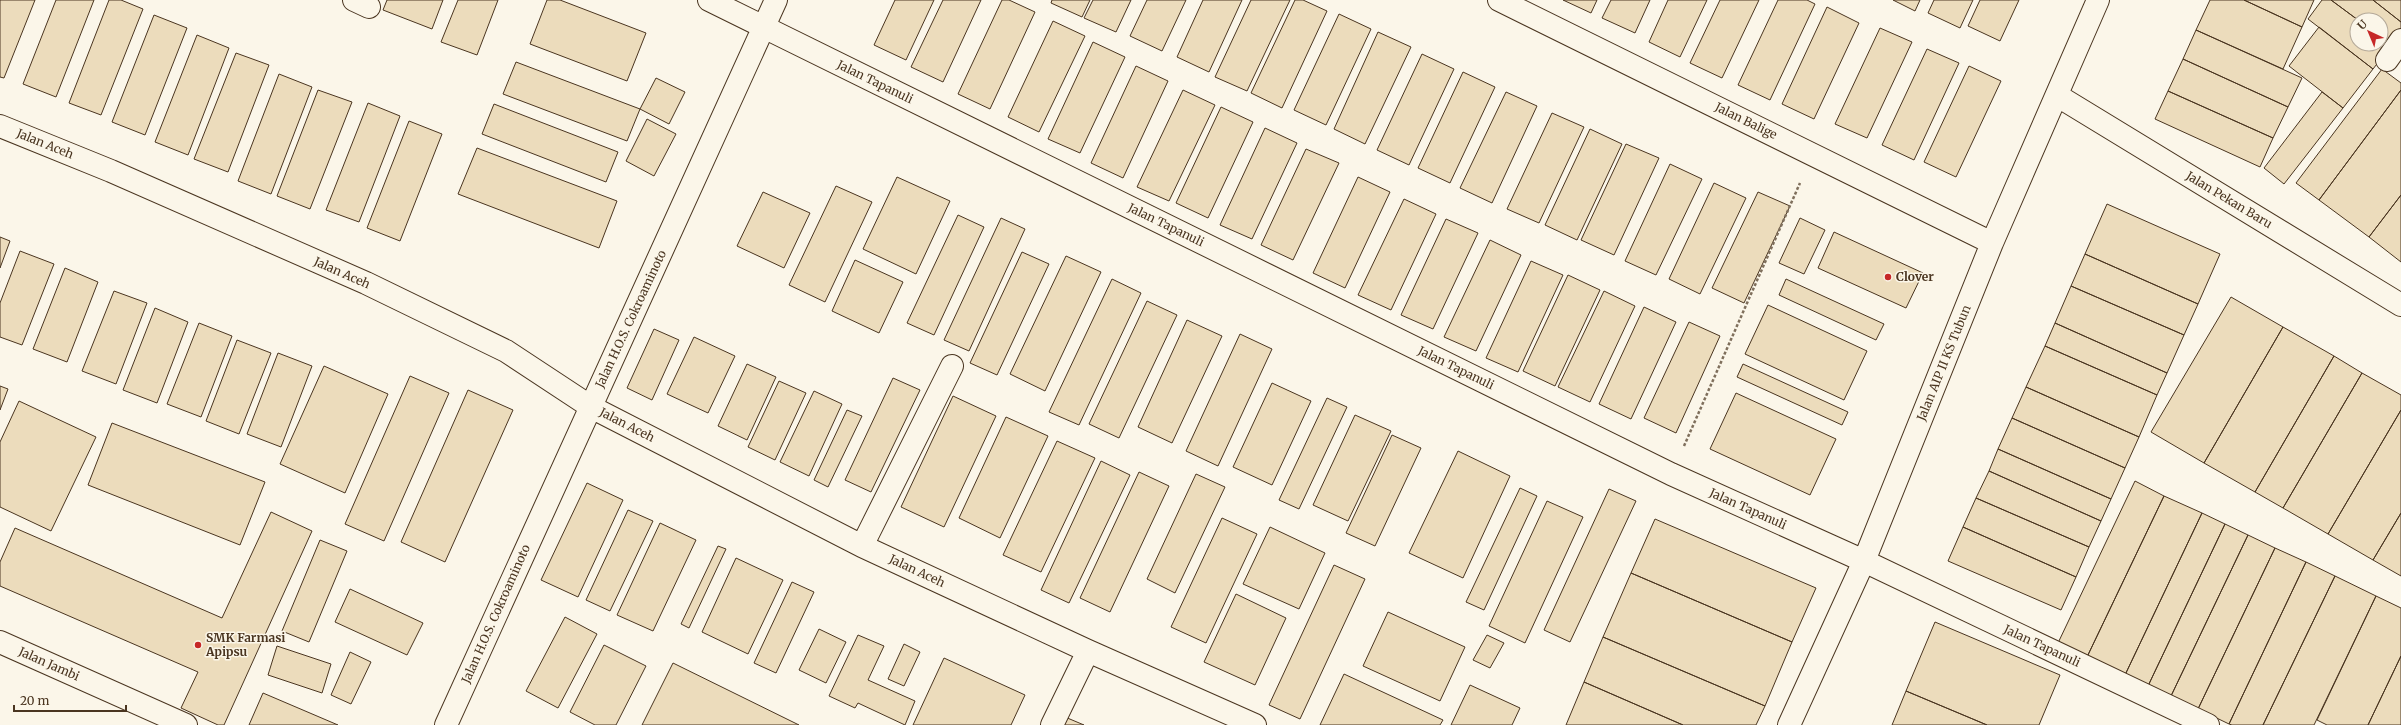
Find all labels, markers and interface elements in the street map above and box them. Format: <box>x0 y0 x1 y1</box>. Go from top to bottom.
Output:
north arrow <box>2349 12 2389 52</box>
text: U <box>2354 16 2370 33</box>
street label: Jalan Tapanuli <box>834 56 916 106</box>
street label: Jalan Balige <box>1712 99 1780 142</box>
street label: Jalan Aceh <box>14 125 76 162</box>
street label: Jalan Pekan Baru <box>2183 167 2275 231</box>
street label: Jalan Tapanuli <box>1125 199 1207 249</box>
street label: Jalan H.O.S. Cokroaminoto <box>592 247 669 391</box>
street label: Jalan Aceh <box>311 253 373 292</box>
place label: Clover <box>1896 269 1934 284</box>
marker: Clover <box>1883 272 1893 282</box>
street label: Jalan AIP II KS Tubun <box>1913 303 1974 424</box>
street label: Jalan Tapanuli <box>1415 342 1497 392</box>
street label: Jalan Aceh <box>596 404 657 445</box>
street label: Jalan Tapanuli <box>1706 484 1789 532</box>
street label: Jalan H.O.S. Cokroaminoto <box>458 542 533 686</box>
street label: Jalan Aceh <box>886 551 948 590</box>
street label: Jalan Tapanuli <box>2001 621 2083 670</box>
place label: SMK Farmasi Apipsu <box>205 630 285 659</box>
marker: SMK Farmasi Apipsu <box>193 640 203 650</box>
street label: Jalan Jambi <box>16 643 82 684</box>
scale bar <box>14 687 126 713</box>
text: 20 m <box>20 693 49 708</box>

